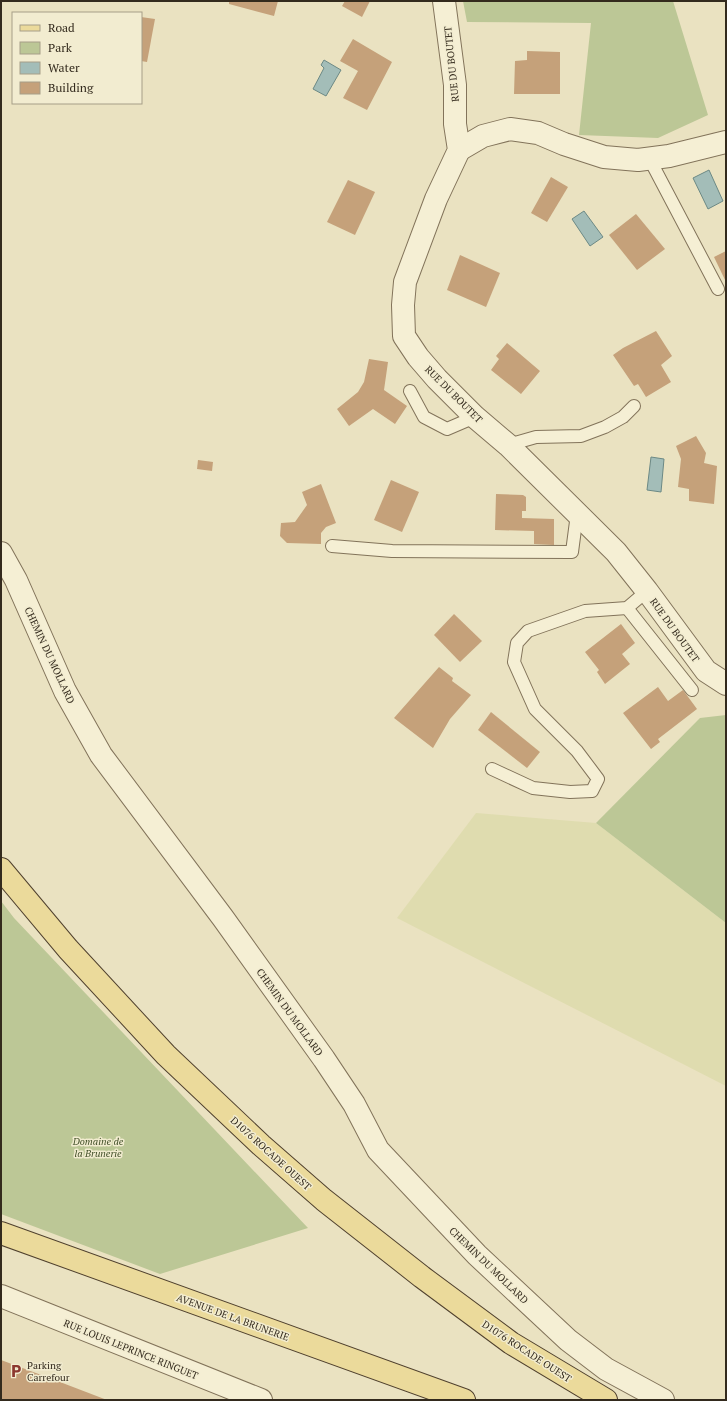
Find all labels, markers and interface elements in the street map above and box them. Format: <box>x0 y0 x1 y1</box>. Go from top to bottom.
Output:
legend <box>12 12 142 104</box>
text: Road <box>48 20 75 35</box>
street label: RUE DU BOUTET <box>441 25 462 102</box>
text: Park <box>48 40 73 55</box>
text: Water <box>48 60 80 75</box>
text: Building <box>48 80 94 95</box>
street label: RUE DU BOUTET <box>422 363 485 426</box>
street label: RUE DU BOUTET <box>647 596 702 665</box>
street label: CHEMIN DU MOLLARD <box>21 605 78 706</box>
street label: CHEMIN DU MOLLARD <box>253 966 326 1059</box>
street label: D1076 ROCADE OUEST <box>228 1114 314 1193</box>
park label: Domaine de la Brunerie <box>72 1135 124 1160</box>
street label: CHEMIN DU MOLLARD <box>446 1224 531 1307</box>
street label: AVENUE DE LA BRUNERIE <box>175 1291 291 1344</box>
street label: RUE LOUIS LEPRINCE RINGUET <box>62 1316 200 1382</box>
street label: D1076 ROCADE OUEST <box>480 1318 574 1385</box>
place label: Parking Carrefour <box>27 1359 70 1384</box>
parking icon: Parking Carrefour <box>8 1363 24 1379</box>

